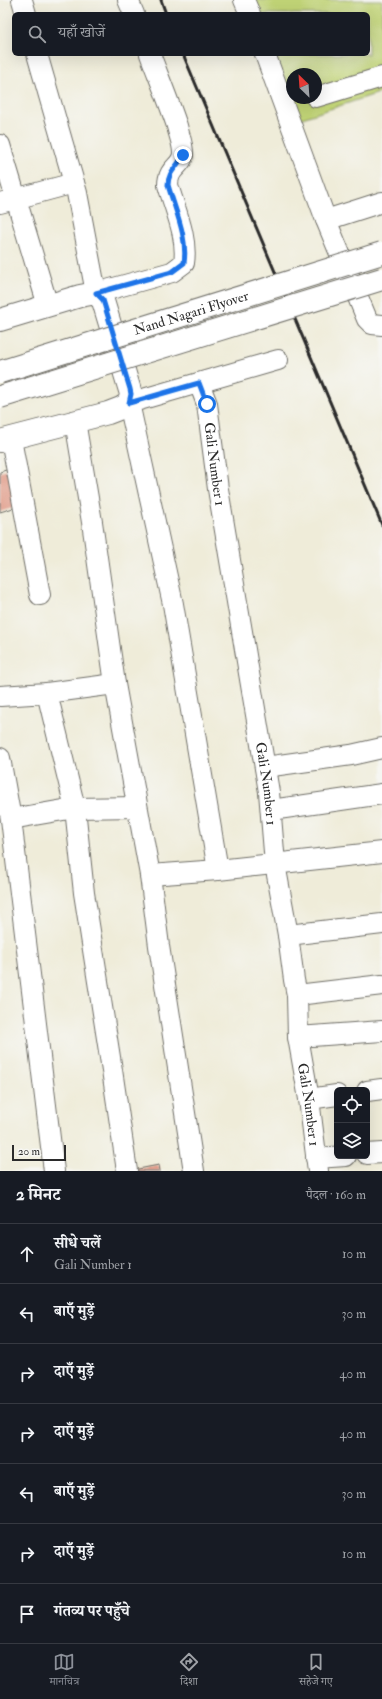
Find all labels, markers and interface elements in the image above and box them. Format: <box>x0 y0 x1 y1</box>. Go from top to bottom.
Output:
search box <box>12 12 370 56</box>
icon: search <box>26 23 48 45</box>
text: यहाँ खोजें <box>58 23 105 42</box>
north arrow <box>286 68 322 104</box>
route end <box>174 146 192 164</box>
street label: Nand Nagari Flyover <box>131 286 251 338</box>
route start <box>198 395 216 413</box>
street label: Gali Number 1 <box>201 421 229 507</box>
street label: Gali Number 1 <box>252 741 280 826</box>
street label: Gali Number 1 <box>294 1062 323 1147</box>
map controls <box>334 1087 370 1159</box>
button: locate <box>334 1087 370 1123</box>
button: layers <box>334 1123 370 1159</box>
scale bar <box>12 1143 66 1162</box>
text: 20 m <box>18 1145 40 1158</box>
text: 2 मिनट <box>16 1184 60 1205</box>
text: पैदल · 160 m <box>306 1187 366 1203</box>
text: सीधे चलें <box>54 1234 101 1253</box>
icon: ahead <box>16 1243 38 1265</box>
text: 10 m <box>342 1246 366 1262</box>
text: Gali Number 1 <box>54 1257 132 1273</box>
text: बाएँ मुड़ें <box>54 1302 94 1321</box>
icon: left <box>16 1303 38 1325</box>
text: 30 m <box>342 1306 366 1322</box>
text: दाएँ मुड़ें <box>54 1362 94 1381</box>
icon: right <box>16 1363 38 1385</box>
text: 40 m <box>340 1366 366 1382</box>
text: दाएँ मुड़ें <box>54 1422 94 1441</box>
icon: right <box>16 1423 38 1445</box>
text: 40 m <box>340 1426 366 1442</box>
text: बाएँ मुड़ें <box>54 1482 94 1501</box>
icon: left <box>16 1483 38 1505</box>
text: 30 m <box>342 1486 366 1502</box>
text: दाएँ मुड़ें <box>54 1542 94 1561</box>
icon: right <box>16 1543 38 1565</box>
text: 10 m <box>342 1546 366 1562</box>
text: गंतव्य पर पहुँचे <box>54 1602 130 1621</box>
icon: arrive <box>16 1603 38 1625</box>
tab: मानचित्र <box>49 1651 79 1692</box>
tab: दिशा <box>178 1651 200 1692</box>
tab: सहेजे गए <box>299 1651 333 1692</box>

